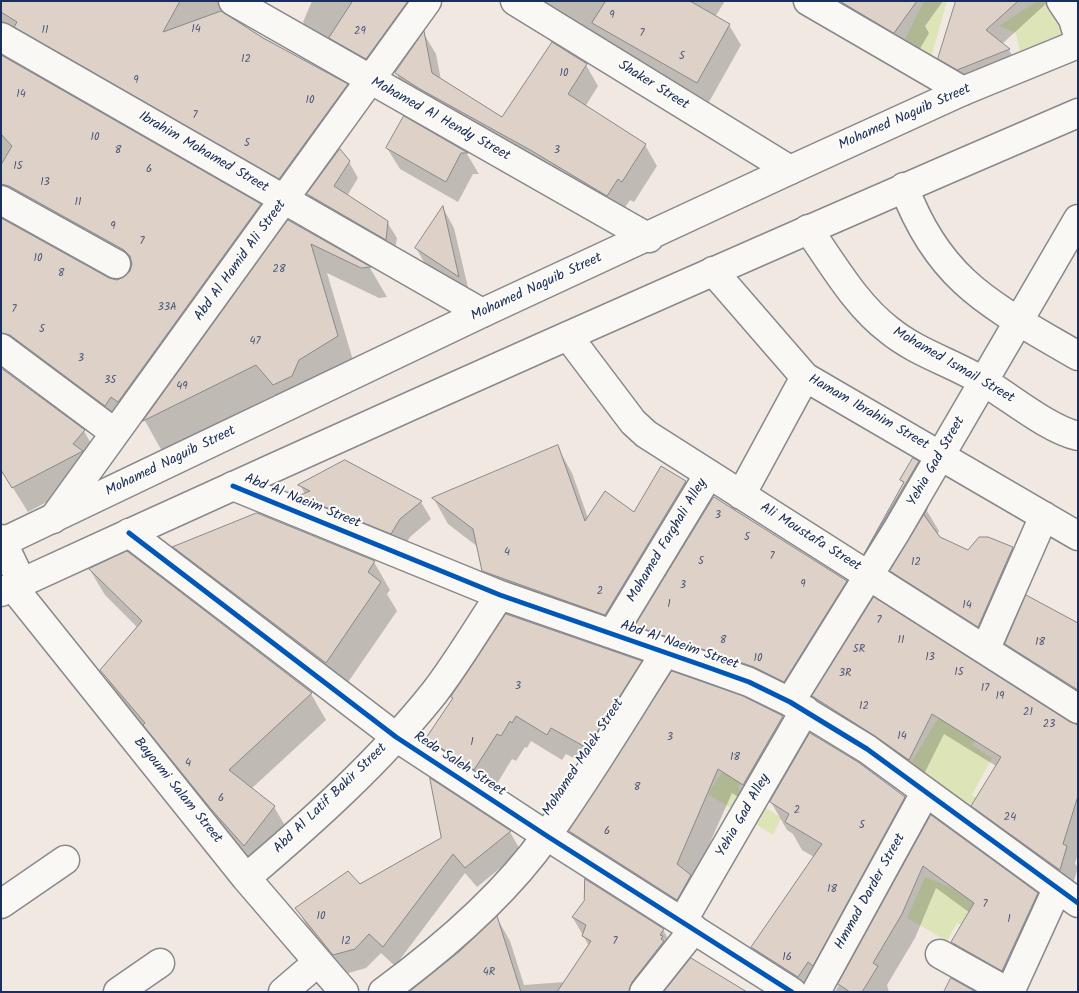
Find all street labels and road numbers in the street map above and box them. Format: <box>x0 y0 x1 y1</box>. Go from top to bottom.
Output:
street label: Shaker Street <box>615 58 691 114</box>
street label: Mohamed Al Hendy Street <box>367 75 513 165</box>
street label: Mohamed Naguib Street <box>836 81 974 155</box>
street label: Ibrahim Mohamed Street <box>135 109 271 197</box>
street label: Abd Al Hamid Ali Street <box>191 197 291 325</box>
street label: Mohamed Naguib Street <box>469 250 605 326</box>
street label: Mohamed Ismail Street <box>889 324 1017 408</box>
street label: Hamam Ibrahim Street <box>805 372 931 454</box>
street label: Yehia Gad Street <box>905 414 969 510</box>
street label: Mohamed Naguib Street <box>103 423 239 501</box>
street label: Abd Al Naeim Street <box>241 471 363 533</box>
street label: Mohamed Farghali Alley <box>624 476 712 606</box>
street label: Ali Moustafa Street <box>756 500 864 576</box>
street label: Abd Al Naeim Street <box>618 618 740 674</box>
street label: Mohamed Malek Street <box>540 696 628 820</box>
street label: Reda Saleh Street <box>410 729 508 801</box>
street label: Bayoumi Salam Street <box>129 735 225 847</box>
street label: Abd Al Latif Bakir Street <box>271 741 391 857</box>
street label: Yehia Gad Alley <box>713 771 775 861</box>
street label: Hmmad Darder Street <box>832 831 910 953</box>

